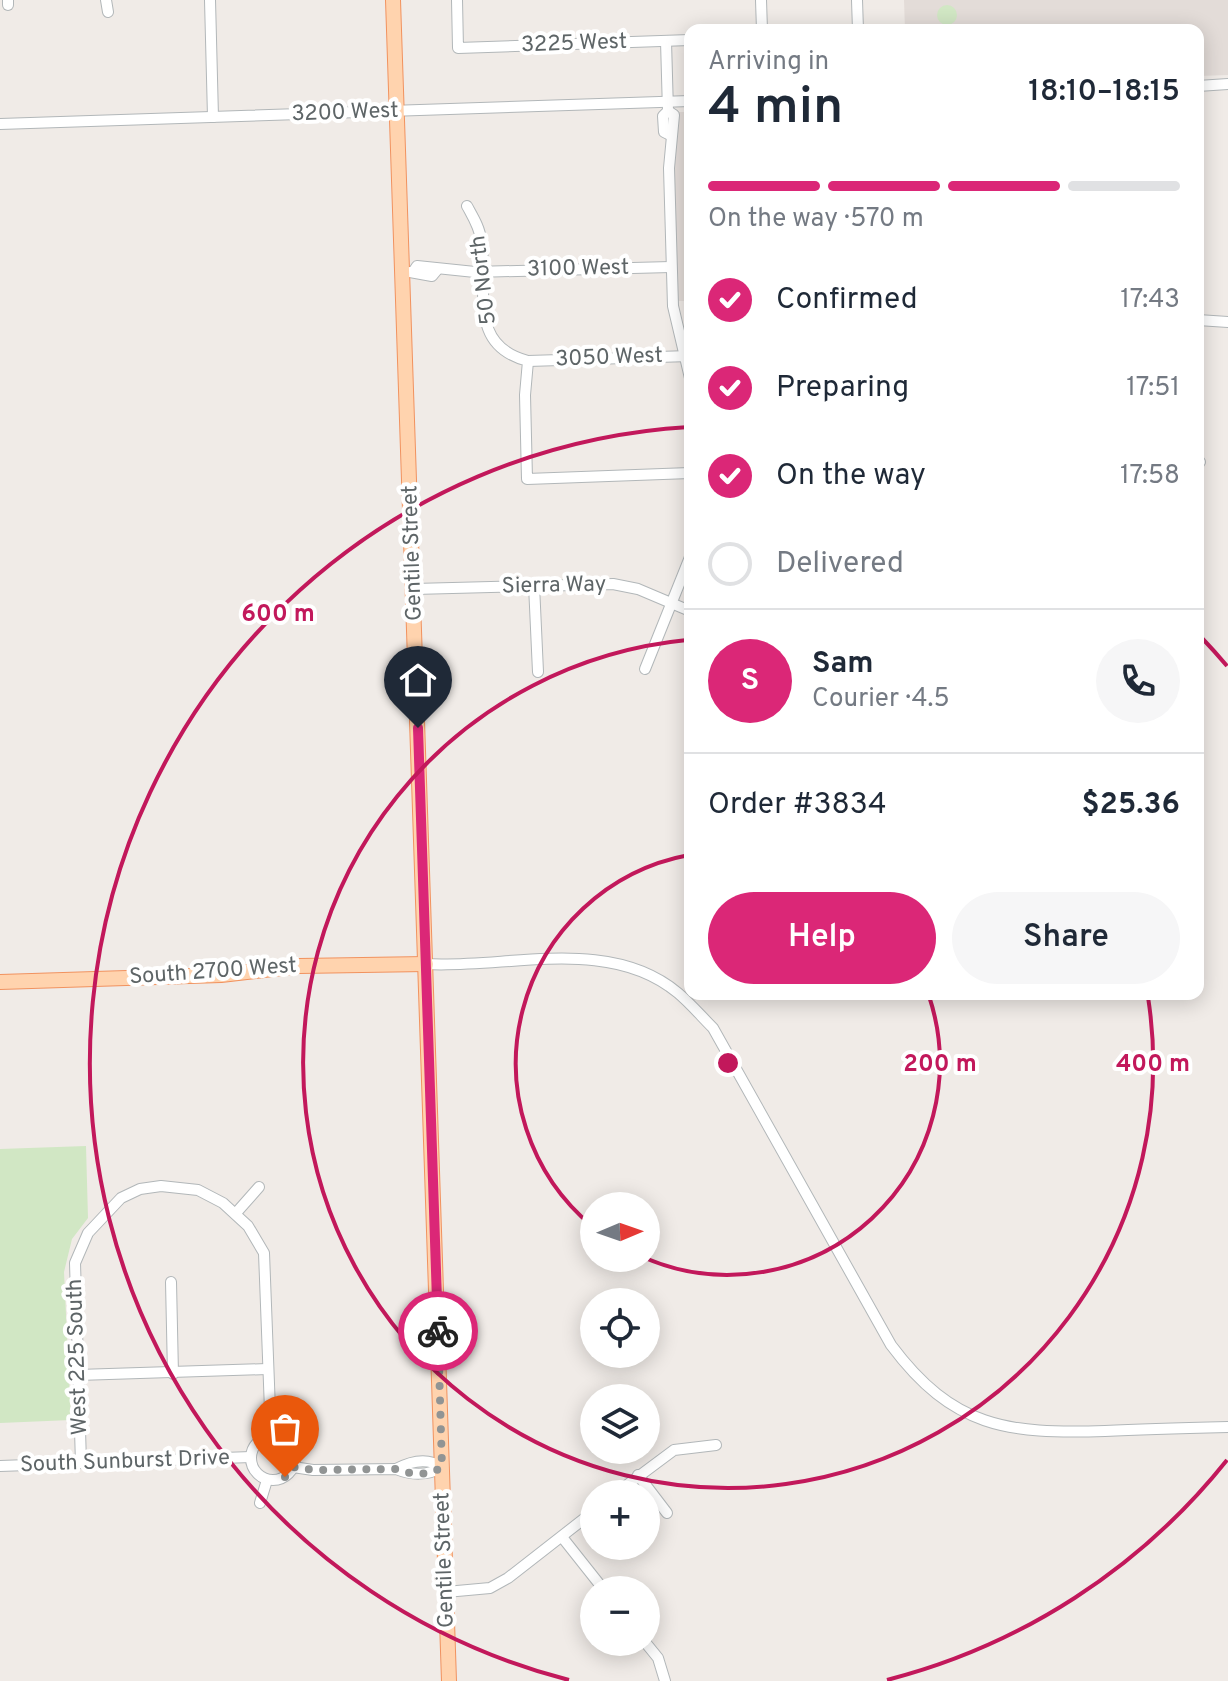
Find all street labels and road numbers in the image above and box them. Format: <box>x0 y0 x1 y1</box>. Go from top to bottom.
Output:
street label: 3225 West <box>520 29 628 59</box>
street label: 3200 West <box>291 98 399 128</box>
street label: 50 North <box>465 234 503 326</box>
street label: 3100 West <box>527 255 629 283</box>
street label: 3050 West <box>555 343 663 373</box>
street label: Gentile Street <box>397 485 429 621</box>
street label: Sierra Way <box>501 572 607 600</box>
street label: South 2700 West <box>128 953 298 991</box>
street label: West 225 South <box>62 1278 94 1436</box>
street label: South Sunburst Drive <box>20 1445 230 1479</box>
street label: Gentile Street <box>429 1492 461 1628</box>

